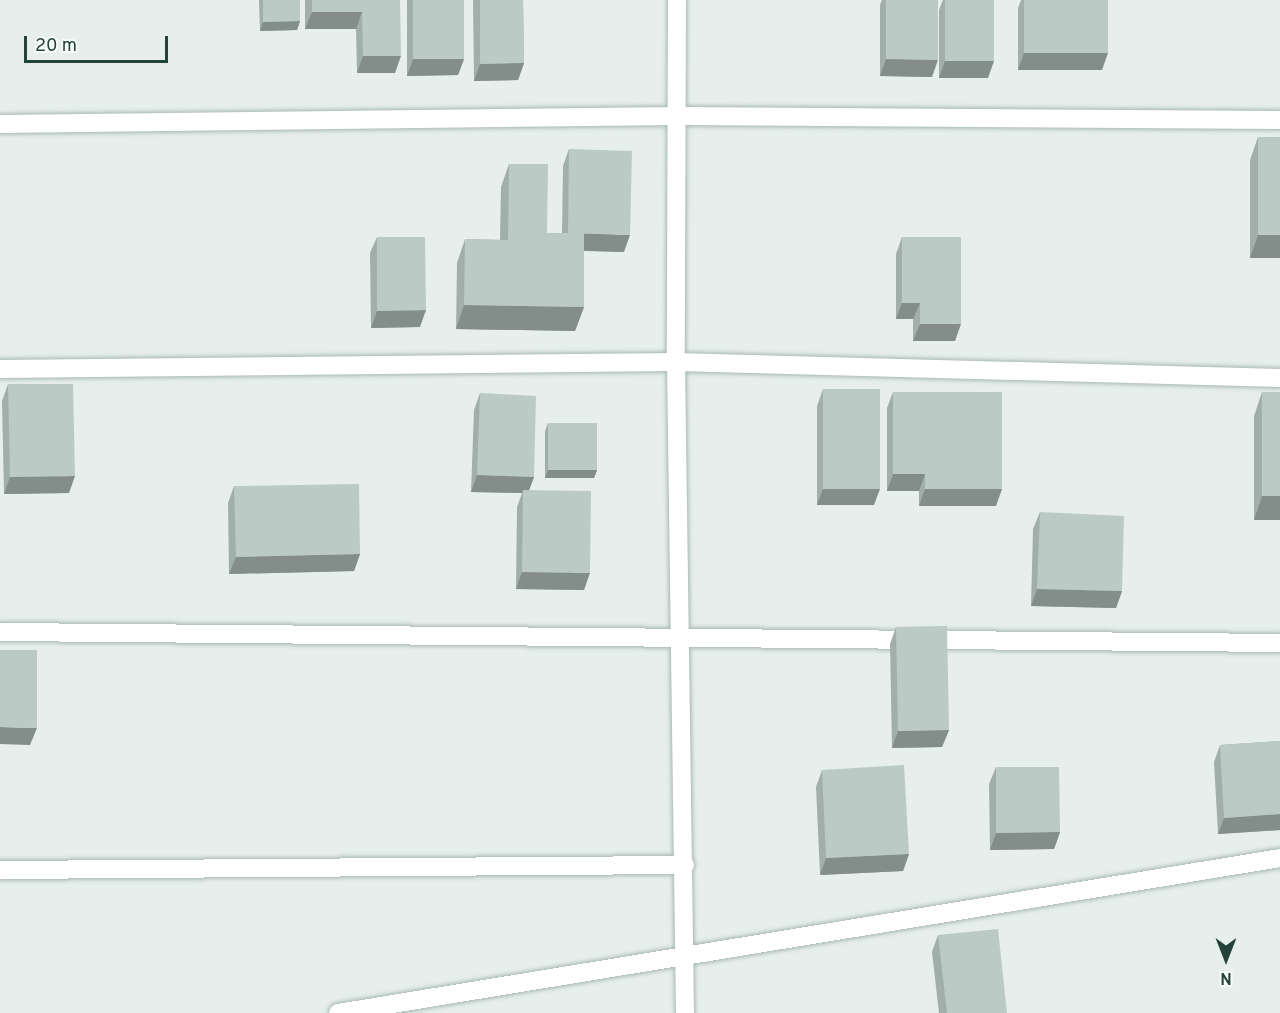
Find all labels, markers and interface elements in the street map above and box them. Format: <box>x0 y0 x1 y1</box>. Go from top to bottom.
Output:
scale bar <box>27 24 171 62</box>
text: 20 m <box>35 35 77 58</box>
north arrow <box>1196 929 1256 989</box>
text: N <box>1220 967 1232 987</box>

